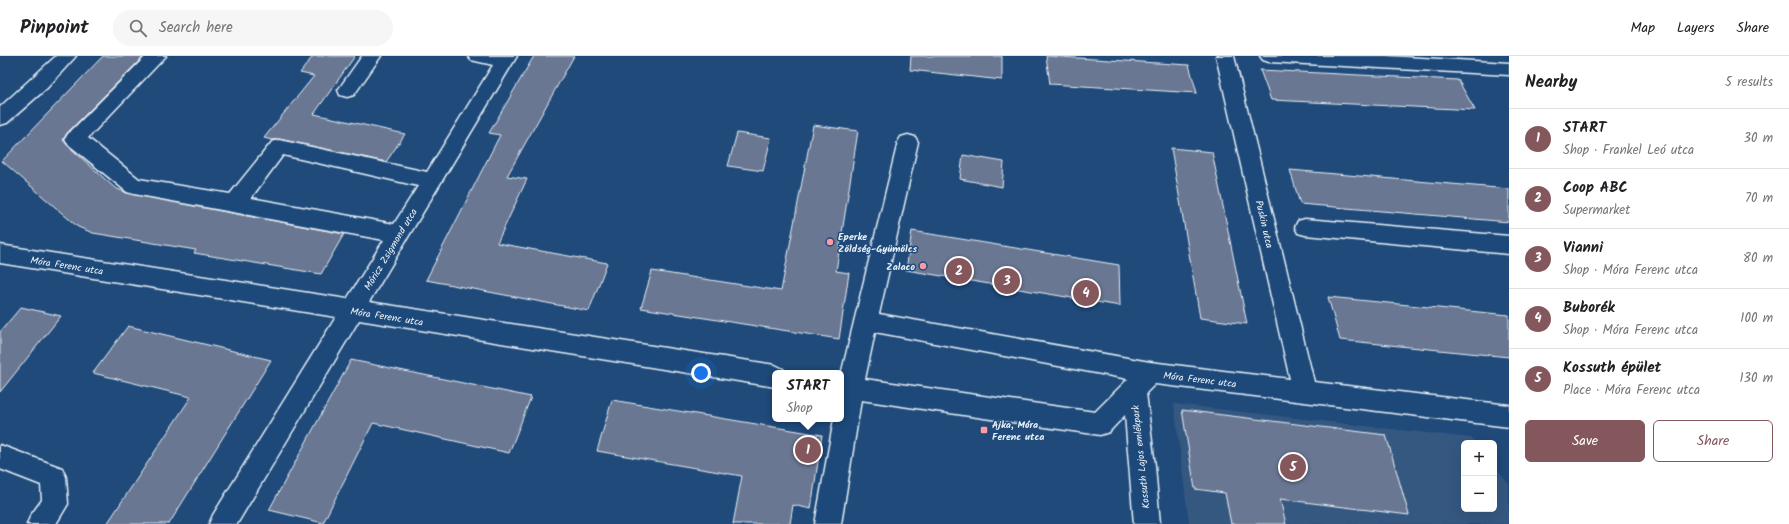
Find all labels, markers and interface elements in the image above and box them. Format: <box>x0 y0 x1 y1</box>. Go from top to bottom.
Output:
search box <box>113 10 393 46</box>
text: Pinpoint <box>20 13 89 43</box>
text: Search here <box>159 16 233 40</box>
icon: search <box>127 17 149 39</box>
text: Map <box>1631 17 1655 39</box>
text: Layers <box>1677 17 1715 39</box>
text: Share <box>1737 17 1769 39</box>
text: Nearby <box>1525 69 1577 96</box>
text: 5 results <box>1725 72 1773 93</box>
text: START <box>1563 116 1606 140</box>
text: 1 <box>1536 128 1540 149</box>
text: 30 m <box>1744 128 1773 149</box>
text: Shop · Frankel Leó utca <box>1563 140 1694 161</box>
text: Coop ABC <box>1563 176 1628 200</box>
text: 2 <box>1534 188 1542 209</box>
text: 70 m <box>1745 188 1773 209</box>
street label: Puskin utca <box>1251 199 1277 250</box>
text: Supermarket <box>1563 200 1630 221</box>
street label: Móricz Zsigmond utca <box>360 205 422 294</box>
place label: Eperke Zöldség-Gyümölcs <box>838 229 918 257</box>
text: Vianni <box>1563 236 1603 260</box>
marker: Eperke Zöldség-Gyümölcs <box>825 237 835 247</box>
text: 3 <box>1534 248 1542 269</box>
text: 80 m <box>1743 248 1773 269</box>
street label: Móra Ferenc utca <box>29 252 105 280</box>
pin: 2 <box>946 256 972 286</box>
place label: Zalaco <box>886 259 915 275</box>
text: Shop · Móra Ferenc utca <box>1563 260 1698 281</box>
marker: Zalaco <box>918 261 928 271</box>
pin: 3 <box>994 266 1020 296</box>
pin: 4 <box>1073 278 1099 308</box>
text: Buborék <box>1563 296 1615 320</box>
street label: Móra Ferenc utca <box>349 303 425 331</box>
text: 4 <box>1534 308 1542 329</box>
text: 100 m <box>1740 308 1773 329</box>
text: Shop · Móra Ferenc utca <box>1563 320 1698 341</box>
text: Kossuth épület <box>1563 356 1661 380</box>
your location <box>691 363 711 383</box>
street label: Móra Ferenc utca <box>1162 368 1238 392</box>
text: 5 <box>1535 368 1541 389</box>
text: 130 m <box>1739 368 1773 389</box>
popup <box>772 370 844 422</box>
text: START <box>786 374 830 398</box>
text: Place · Móra Ferenc utca <box>1563 380 1700 401</box>
text: Shop <box>786 398 812 419</box>
street label: Kossuth Lajos emlékpark <box>1128 404 1154 509</box>
place label: Ajka, Móra Ferenc utca <box>992 417 1044 445</box>
button: Save <box>1525 420 1645 462</box>
button: Share <box>1653 420 1773 462</box>
marker: Ajka, Móra Ferenc utca <box>979 425 989 435</box>
pin: 1 <box>795 435 821 465</box>
map controls <box>1461 440 1497 512</box>
button: + <box>1461 440 1497 476</box>
pin: 5 <box>1280 452 1306 482</box>
button: − <box>1461 476 1497 512</box>

